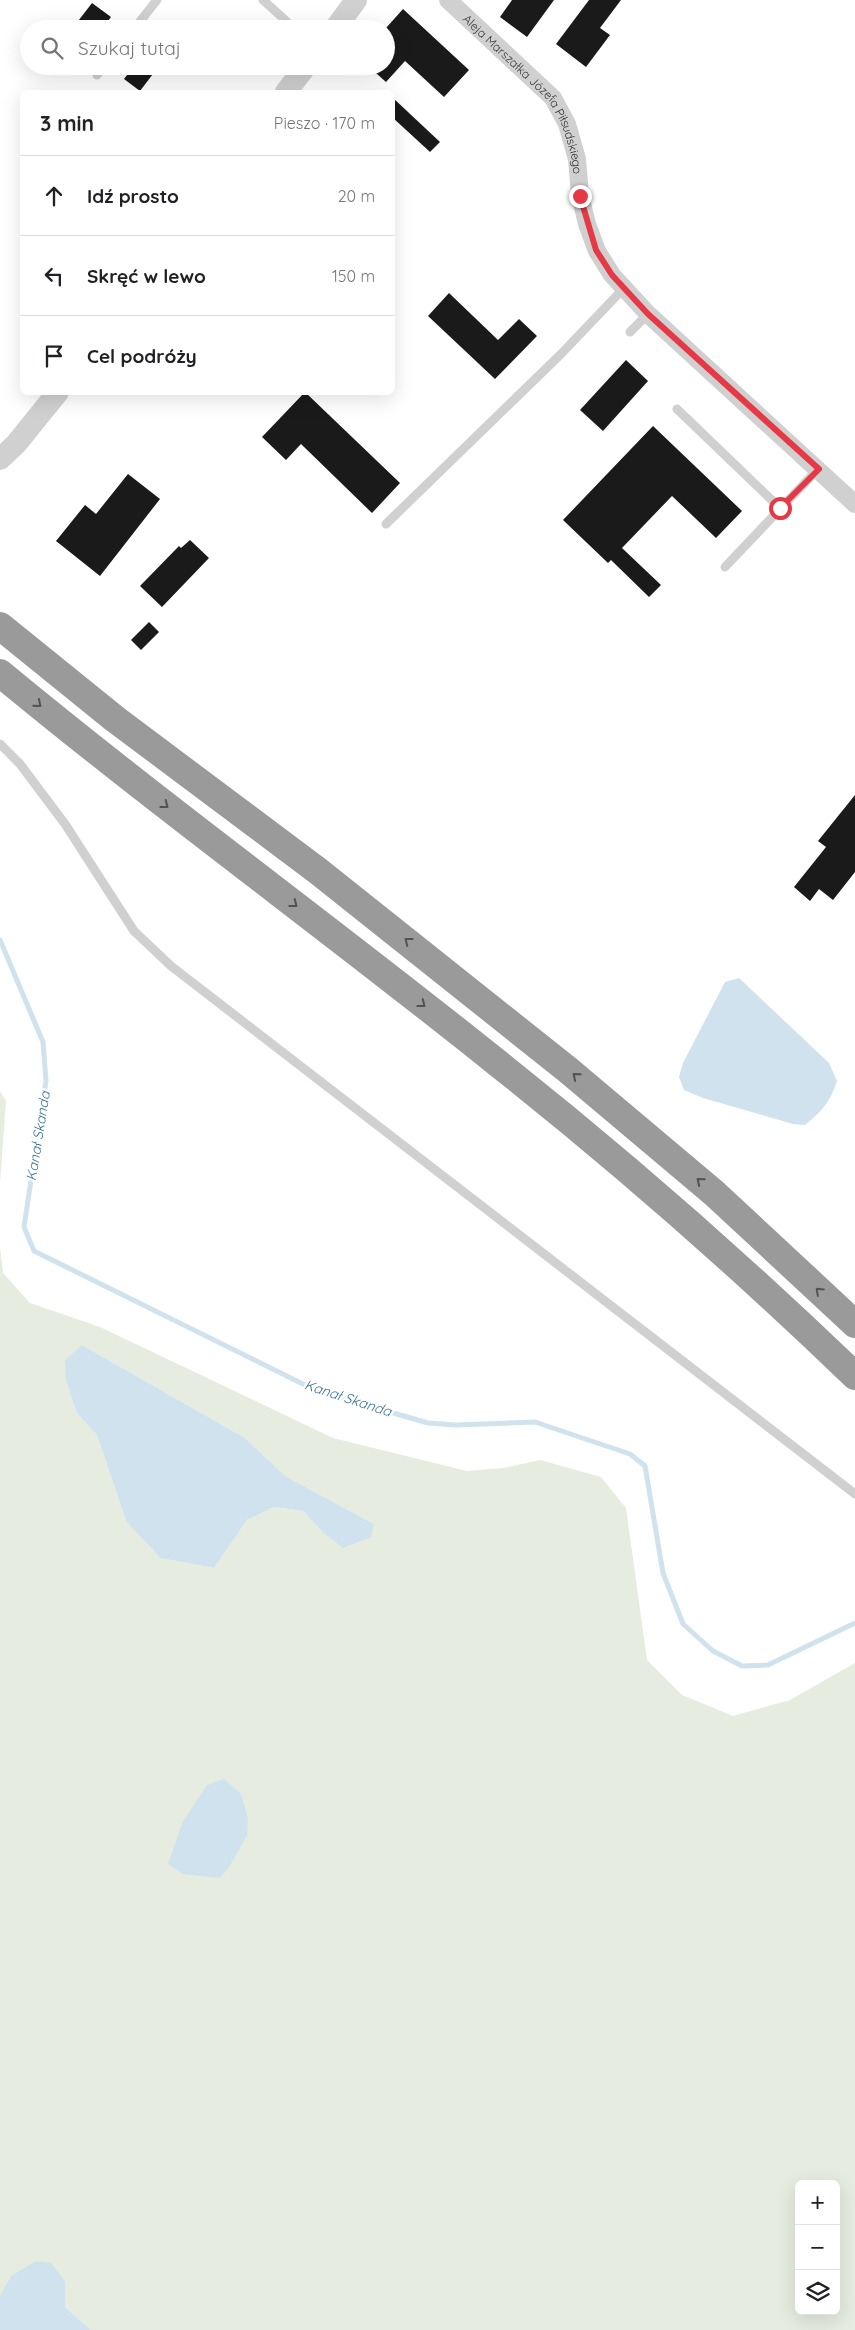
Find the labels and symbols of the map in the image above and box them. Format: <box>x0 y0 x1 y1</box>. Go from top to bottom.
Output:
street label: Aleja Marszałka Józefa Piłsudskiego <box>460 11 586 174</box>
route end <box>569 185 592 208</box>
route start <box>769 497 792 520</box>
one-way arrow <box>32 699 41 708</box>
one-way arrow <box>159 800 168 808</box>
one-way arrow <box>288 898 298 907</box>
one-way arrow <box>405 939 414 947</box>
one-way arrow <box>416 998 425 1006</box>
one-way arrow <box>572 1073 581 1082</box>
water label: Kanał Skanda <box>22 1088 54 1182</box>
one-way arrow <box>697 1178 706 1186</box>
one-way arrow <box>816 1288 825 1297</box>
water label: Kanał Skanda <box>302 1375 395 1421</box>

